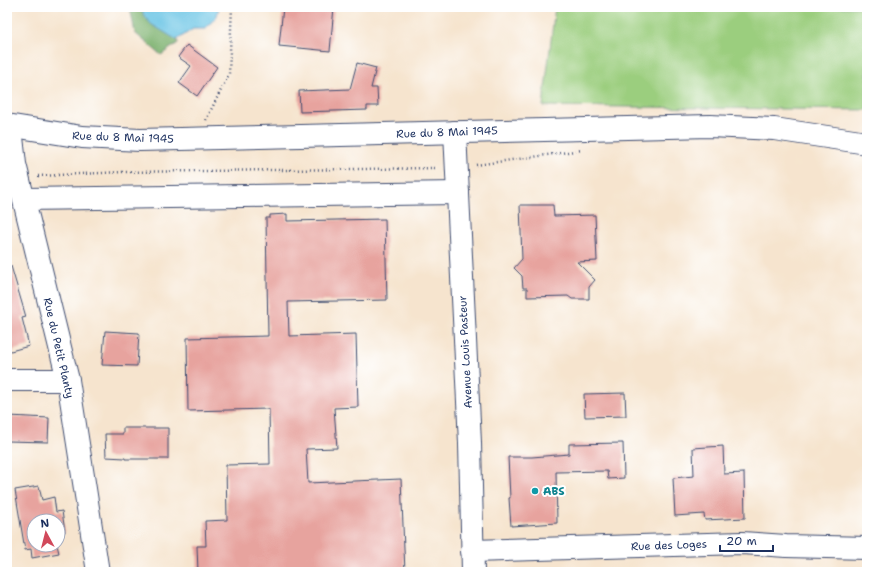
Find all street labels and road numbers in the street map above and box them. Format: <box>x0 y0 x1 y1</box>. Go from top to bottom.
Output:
street label: Rue du 8 Mai 1945 <box>396 123 498 142</box>
street label: Rue du 8 Mai 1945 <box>72 128 174 147</box>
street label: Avenue Louis Pasteur <box>455 295 476 409</box>
street label: Rue du Petit Planty <box>40 296 77 400</box>
street label: Rue des Loges <box>631 537 707 554</box>

